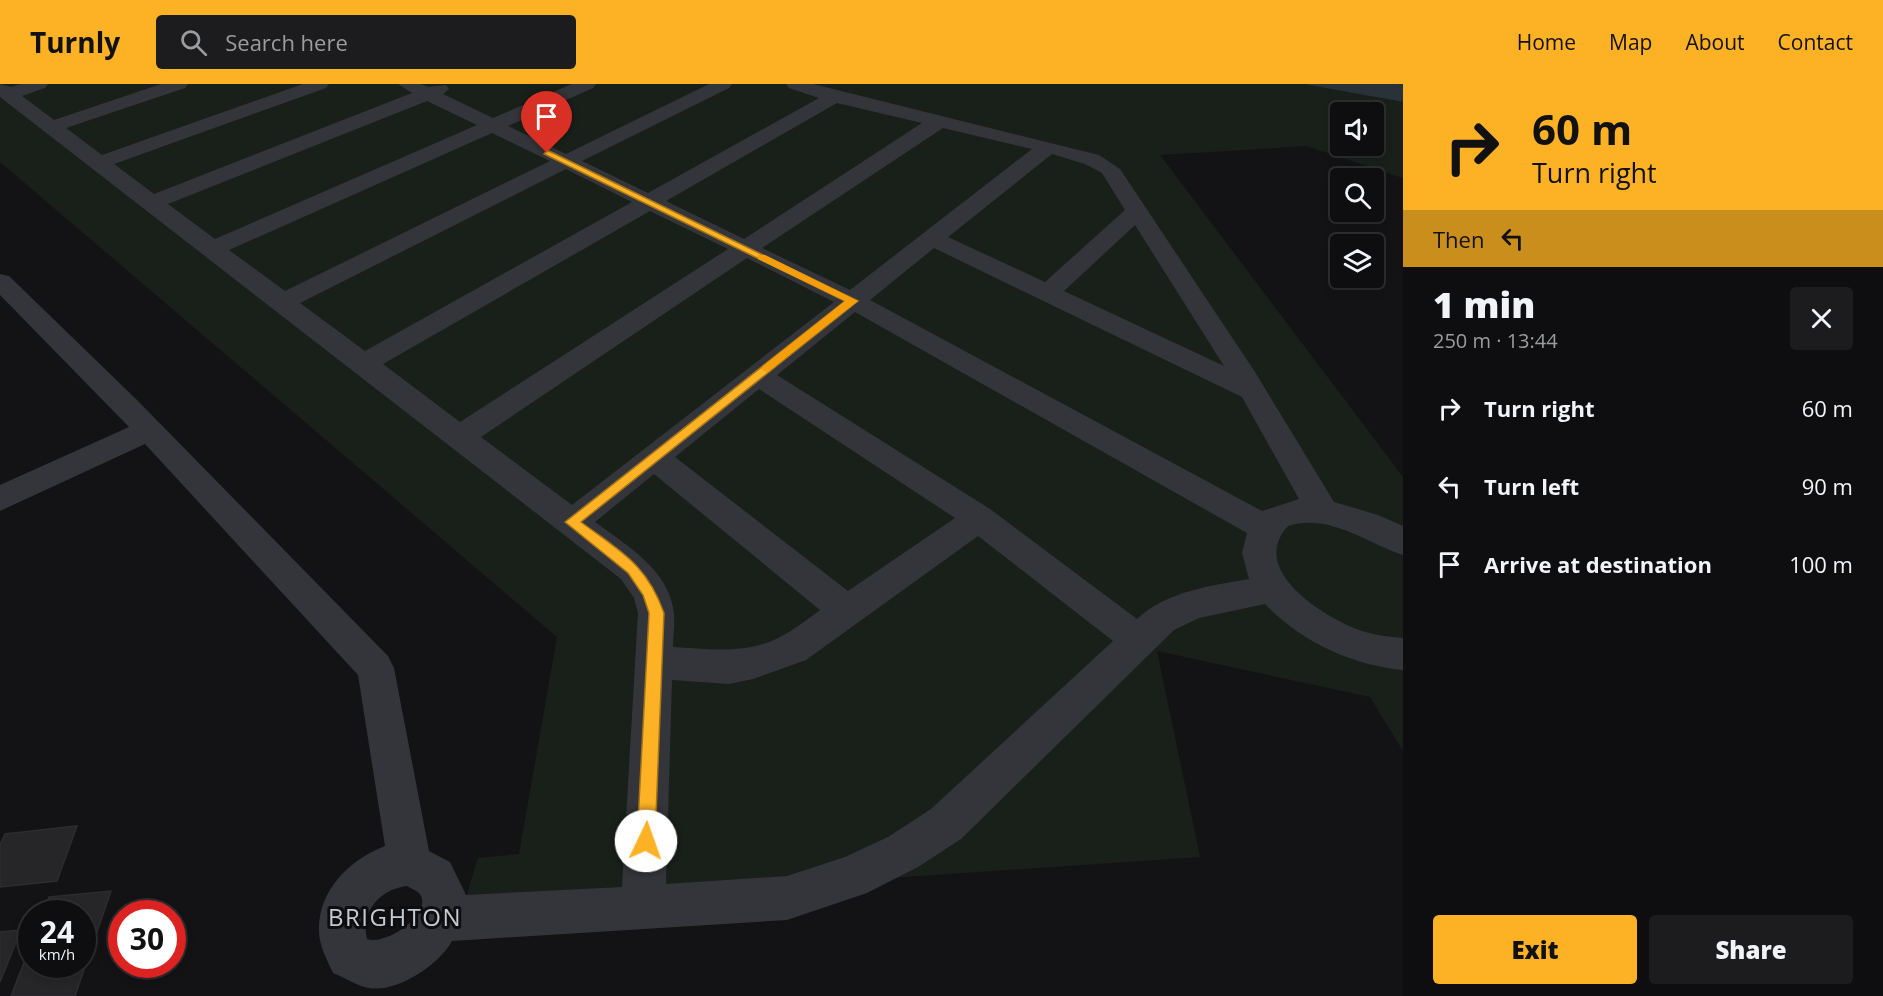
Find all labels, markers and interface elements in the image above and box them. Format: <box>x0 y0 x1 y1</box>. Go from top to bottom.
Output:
search box <box>156 15 576 69</box>
text: Turnly <box>30 23 120 61</box>
icon: search <box>177 26 210 59</box>
text: Search here <box>225 27 348 57</box>
text: Home <box>1517 28 1576 56</box>
text: Map <box>1609 28 1652 56</box>
text: About <box>1685 28 1745 56</box>
text: Contact <box>1778 28 1853 56</box>
pin <box>521 91 572 153</box>
icon: arrive <box>530 100 563 133</box>
text: 60 m <box>1532 100 1632 157</box>
map controls <box>1330 102 1384 288</box>
button: sound <box>1330 102 1384 156</box>
icon: right <box>1433 108 1511 186</box>
text: Turn right <box>1532 154 1657 191</box>
button: search <box>1330 168 1384 222</box>
icon: left <box>1496 222 1529 255</box>
text: Then <box>1433 224 1484 254</box>
button: layers <box>1330 234 1384 288</box>
text: 1 min <box>1433 280 1535 329</box>
button: close <box>1790 287 1853 350</box>
text: 250 m · 13:44 <box>1433 327 1558 354</box>
icon: right <box>1433 392 1466 425</box>
text: Turn right <box>1484 393 1595 423</box>
text: 60 m <box>1802 393 1853 423</box>
icon: left <box>1433 470 1466 503</box>
text: Turn left <box>1484 471 1579 501</box>
text: 90 m <box>1802 471 1853 501</box>
icon: arrive <box>1433 548 1466 581</box>
text: Arrive at destination <box>1484 549 1712 579</box>
text: 100 m <box>1789 549 1853 579</box>
position arrow <box>614 809 678 873</box>
speed limit sign: 30 <box>108 900 186 978</box>
district label: BRIGHTON <box>328 900 462 933</box>
text: 24 <box>40 911 74 952</box>
button: Exit <box>1433 915 1637 984</box>
button: Share <box>1649 915 1853 984</box>
text: km/h <box>39 944 75 964</box>

